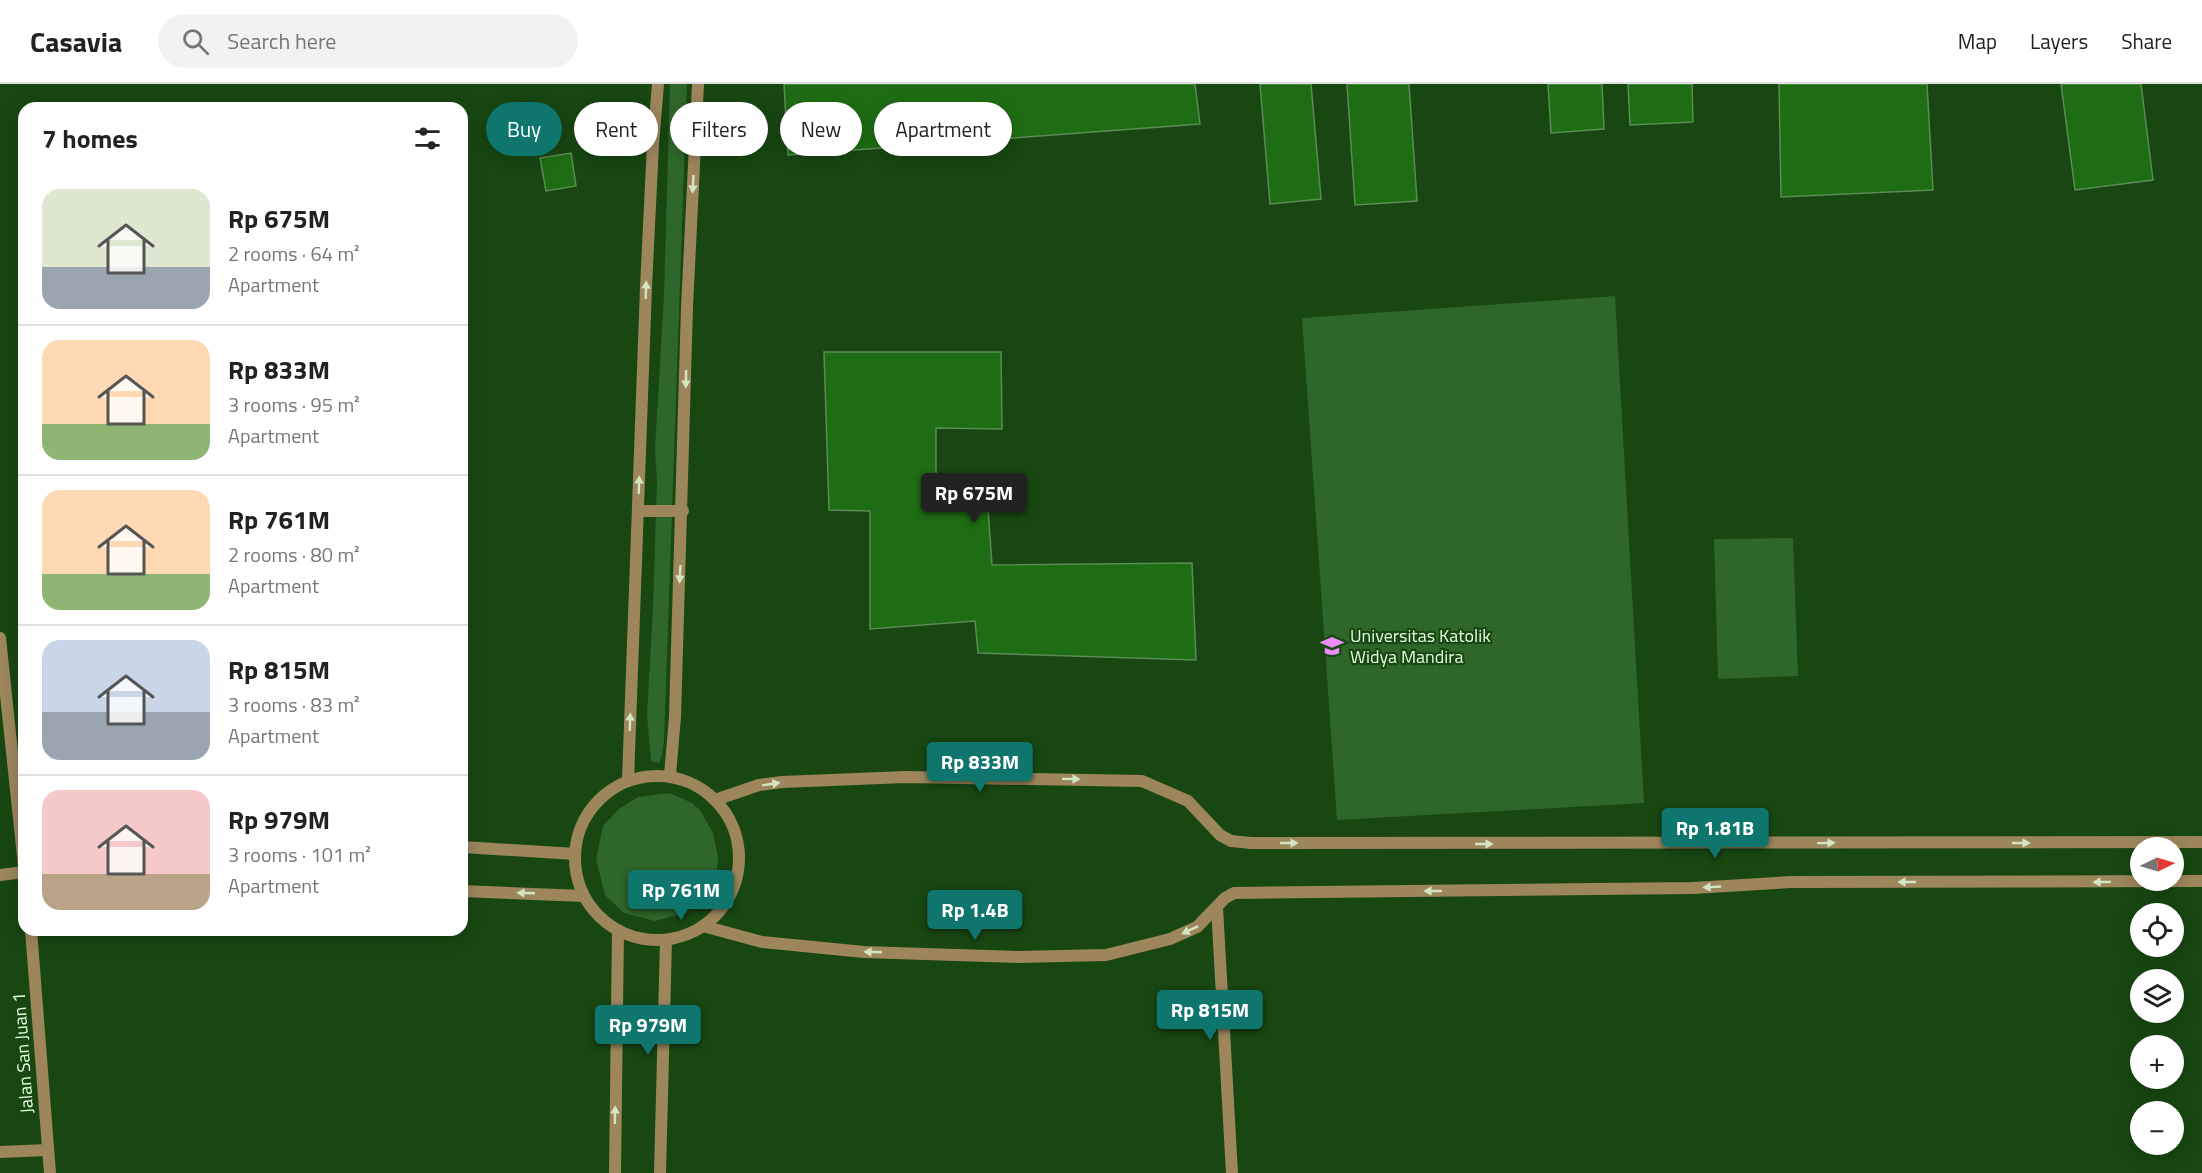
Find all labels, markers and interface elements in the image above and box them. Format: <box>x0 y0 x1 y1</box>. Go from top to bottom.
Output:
search box <box>158 14 578 68</box>
text: Casavia <box>30 20 122 63</box>
text: Search here <box>227 24 336 58</box>
icon: search <box>179 25 212 58</box>
text: Map <box>1958 25 1997 57</box>
text: Layers <box>2030 25 2088 57</box>
text: Share <box>2121 25 2172 57</box>
chip: Buy <box>486 102 562 156</box>
chip: Rent <box>574 102 658 156</box>
chip: Filters <box>670 102 768 156</box>
chip: New <box>780 102 862 156</box>
chip: Apartment <box>874 102 1012 156</box>
text: 7 homes <box>42 119 138 158</box>
icon: filters <box>411 122 444 155</box>
one-way arrow <box>689 175 698 194</box>
text: Rp 675M <box>228 199 330 238</box>
icon: home <box>90 213 162 285</box>
text: 2 rooms · 64 m² <box>228 238 360 269</box>
text: Apartment <box>228 269 319 300</box>
one-way arrow <box>642 281 651 300</box>
text: Rp 833M <box>228 350 330 389</box>
icon: home <box>90 364 162 436</box>
one-way arrow <box>681 370 691 389</box>
text: 3 rooms · 95 m² <box>228 389 360 420</box>
text: Apartment <box>228 420 319 451</box>
pin: Rp 675M <box>919 473 1029 524</box>
one-way arrow <box>635 476 644 495</box>
text: Rp 675M <box>935 477 1013 508</box>
text: Rp 761M <box>228 500 330 539</box>
icon: home <box>90 514 162 586</box>
text: 2 rooms · 80 m² <box>228 539 360 570</box>
one-way arrow <box>676 565 685 584</box>
text: Apartment <box>228 570 319 601</box>
place label: Universitas Katolik Widya Mandira <box>1350 622 1491 670</box>
school or university icon: Universitas Katolik Widya Mandira <box>1319 633 1345 659</box>
text: Rp 815M <box>228 650 330 689</box>
icon: home <box>90 664 162 736</box>
text: 3 rooms · 83 m² <box>228 689 360 720</box>
one-way arrow <box>625 712 635 731</box>
text: Apartment <box>228 720 319 751</box>
pin: Rp 833M <box>925 742 1035 793</box>
text: Rp 833M <box>941 746 1019 777</box>
one-way arrow <box>1061 774 1080 784</box>
one-way arrow <box>762 779 781 788</box>
text: Rp 979M <box>228 800 330 839</box>
pin: Rp 1.81B <box>1653 808 1777 859</box>
text: Rp 1.81B <box>1676 812 1754 843</box>
icon: home <box>90 814 162 886</box>
north arrow <box>2130 837 2184 891</box>
map controls <box>2130 837 2184 1155</box>
one-way arrow <box>1280 838 1299 848</box>
one-way arrow <box>1817 838 1836 847</box>
one-way arrow <box>2011 838 2030 848</box>
text: 3 rooms · 101 m² <box>228 839 371 870</box>
one-way arrow <box>1475 839 1494 849</box>
text: Apartment <box>228 870 319 901</box>
pin: Rp 761M <box>626 870 736 921</box>
text: Rp 761M <box>642 874 720 905</box>
one-way arrow <box>1897 877 1916 887</box>
one-way arrow <box>2092 877 2111 887</box>
one-way arrow <box>1702 882 1721 891</box>
one-way arrow <box>1423 886 1442 896</box>
one-way arrow <box>516 889 535 898</box>
pin: Rp 1.4B <box>920 890 1030 941</box>
text: Rp 1.4B <box>941 894 1009 925</box>
button: locate <box>2130 903 2184 957</box>
one-way arrow <box>1181 925 1198 935</box>
one-way arrow <box>863 948 882 957</box>
button: layers <box>2130 969 2184 1023</box>
pin: Rp 815M <box>1155 990 1265 1041</box>
street label: Jalan San Juan 1 <box>5 992 40 1114</box>
text: Rp 815M <box>1171 994 1249 1025</box>
pin: Rp 979M <box>593 1005 703 1056</box>
text: Rp 979M <box>609 1009 687 1040</box>
button: + <box>2130 1035 2184 1089</box>
button: − <box>2130 1101 2184 1155</box>
one-way arrow <box>611 1105 620 1124</box>

